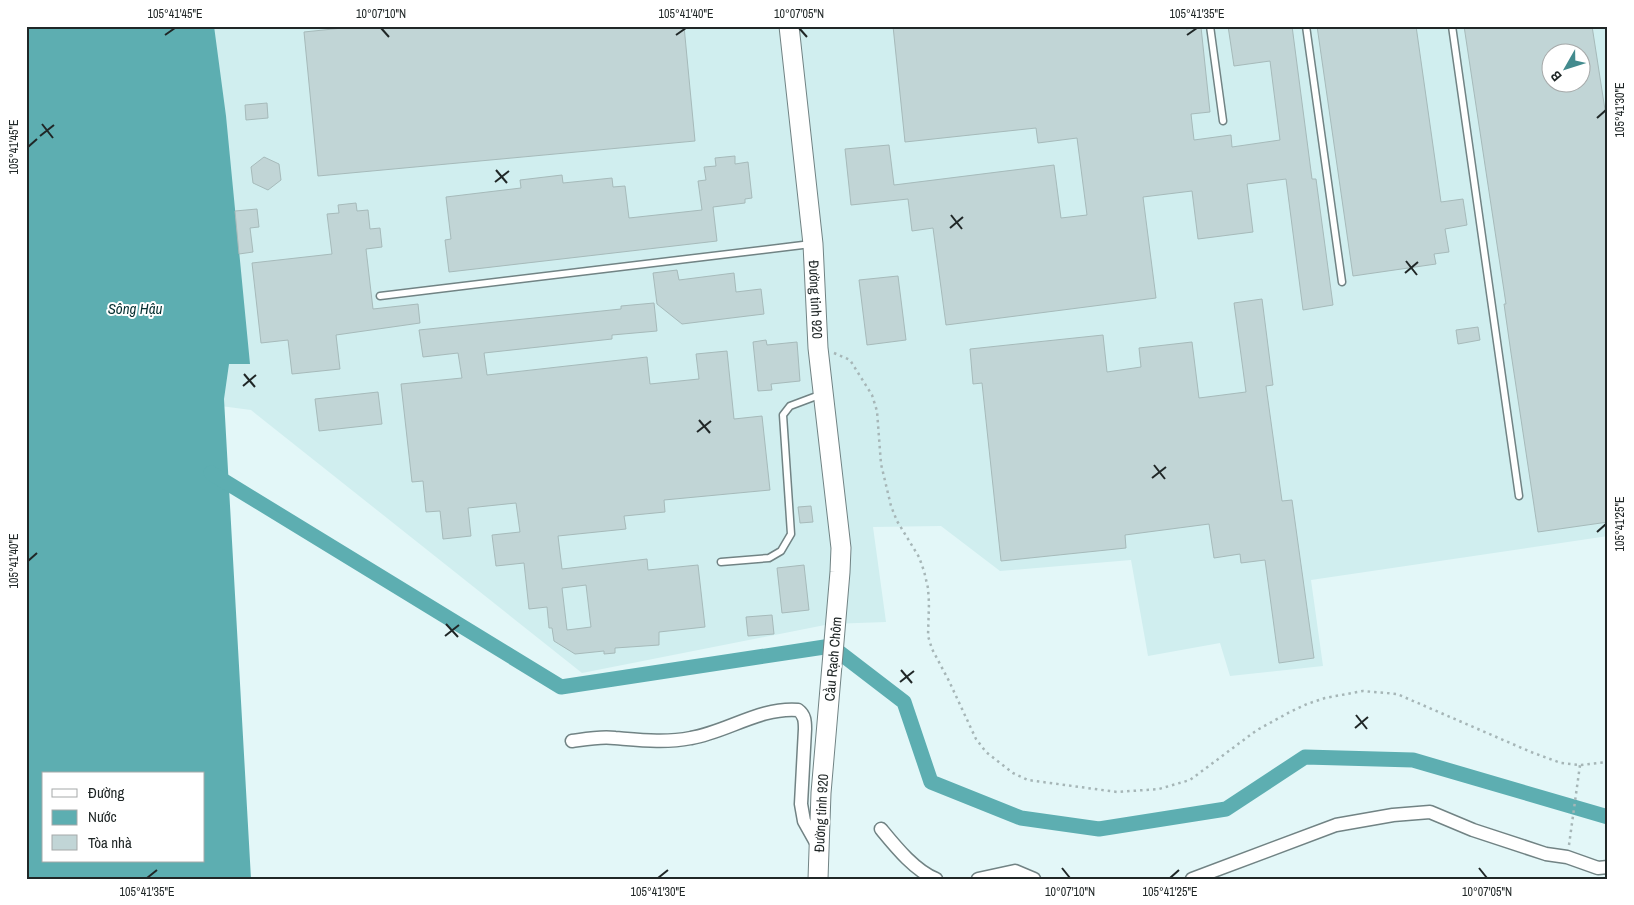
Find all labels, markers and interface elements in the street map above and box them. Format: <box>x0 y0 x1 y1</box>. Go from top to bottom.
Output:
text: 105°41'45"E <box>147 6 203 22</box>
text: 10°07'10"N <box>356 6 406 22</box>
text: 105°41'40"E <box>658 6 714 22</box>
text: 10°07'05"N <box>774 6 824 22</box>
text: 105°41'35"E <box>1169 6 1225 22</box>
north arrow <box>1542 42 1592 92</box>
text: B <box>1546 67 1566 85</box>
text: 105°41'30"E <box>1612 82 1628 138</box>
text: 105°41'45"E <box>6 119 22 175</box>
street label: Đường tỉnh 920 <box>805 260 827 339</box>
water label: Sông Hậu <box>108 298 163 319</box>
text: 105°41'25"E <box>1612 496 1628 552</box>
text: 105°41'40"E <box>6 533 22 589</box>
street label: Cầu Rạch Chôm <box>820 616 846 702</box>
legend <box>42 772 205 862</box>
street label: Đường tỉnh 920 <box>810 773 832 853</box>
text: Đường <box>88 782 124 803</box>
text: Nước <box>88 806 117 827</box>
text: Tòa nhà <box>88 832 132 853</box>
text: 105°41'35"E <box>119 884 175 900</box>
text: 105°41'30"E <box>630 884 686 900</box>
text: 10°07'10"N <box>1045 884 1095 900</box>
text: 105°41'25"E <box>1142 884 1198 900</box>
text: 10°07'05"N <box>1462 884 1512 900</box>

